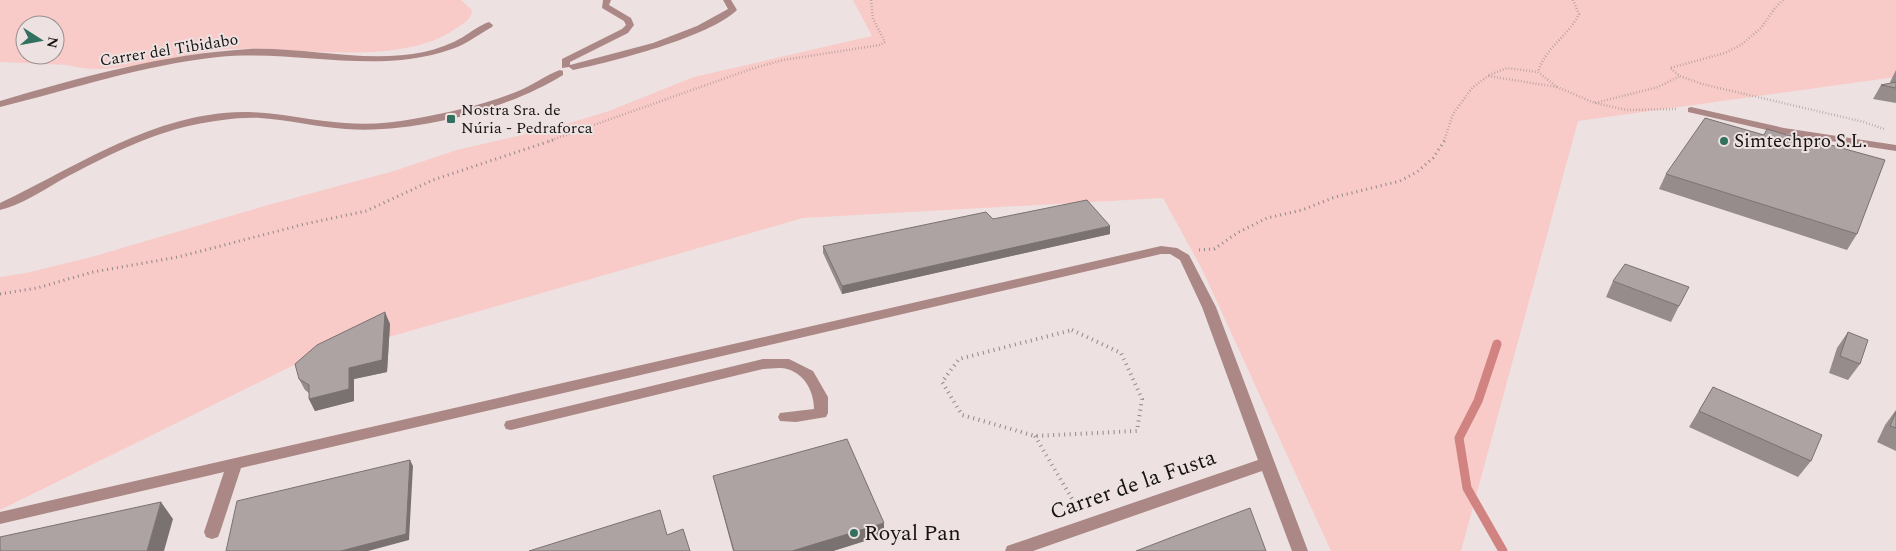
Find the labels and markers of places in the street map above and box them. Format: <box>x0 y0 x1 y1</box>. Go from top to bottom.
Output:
place label: Nostra Sra. de Núria - Pedraforca <box>461 98 593 140</box>
marker: Nostra Sra. de Núria - Pedraforca <box>445 113 457 125</box>
place label: Simtechpro S.L. <box>1734 127 1867 156</box>
marker: Simtechpro S.L. <box>1718 135 1730 147</box>
place label: Royal Pan <box>864 517 961 550</box>
marker: Royal Pan <box>848 527 860 539</box>

